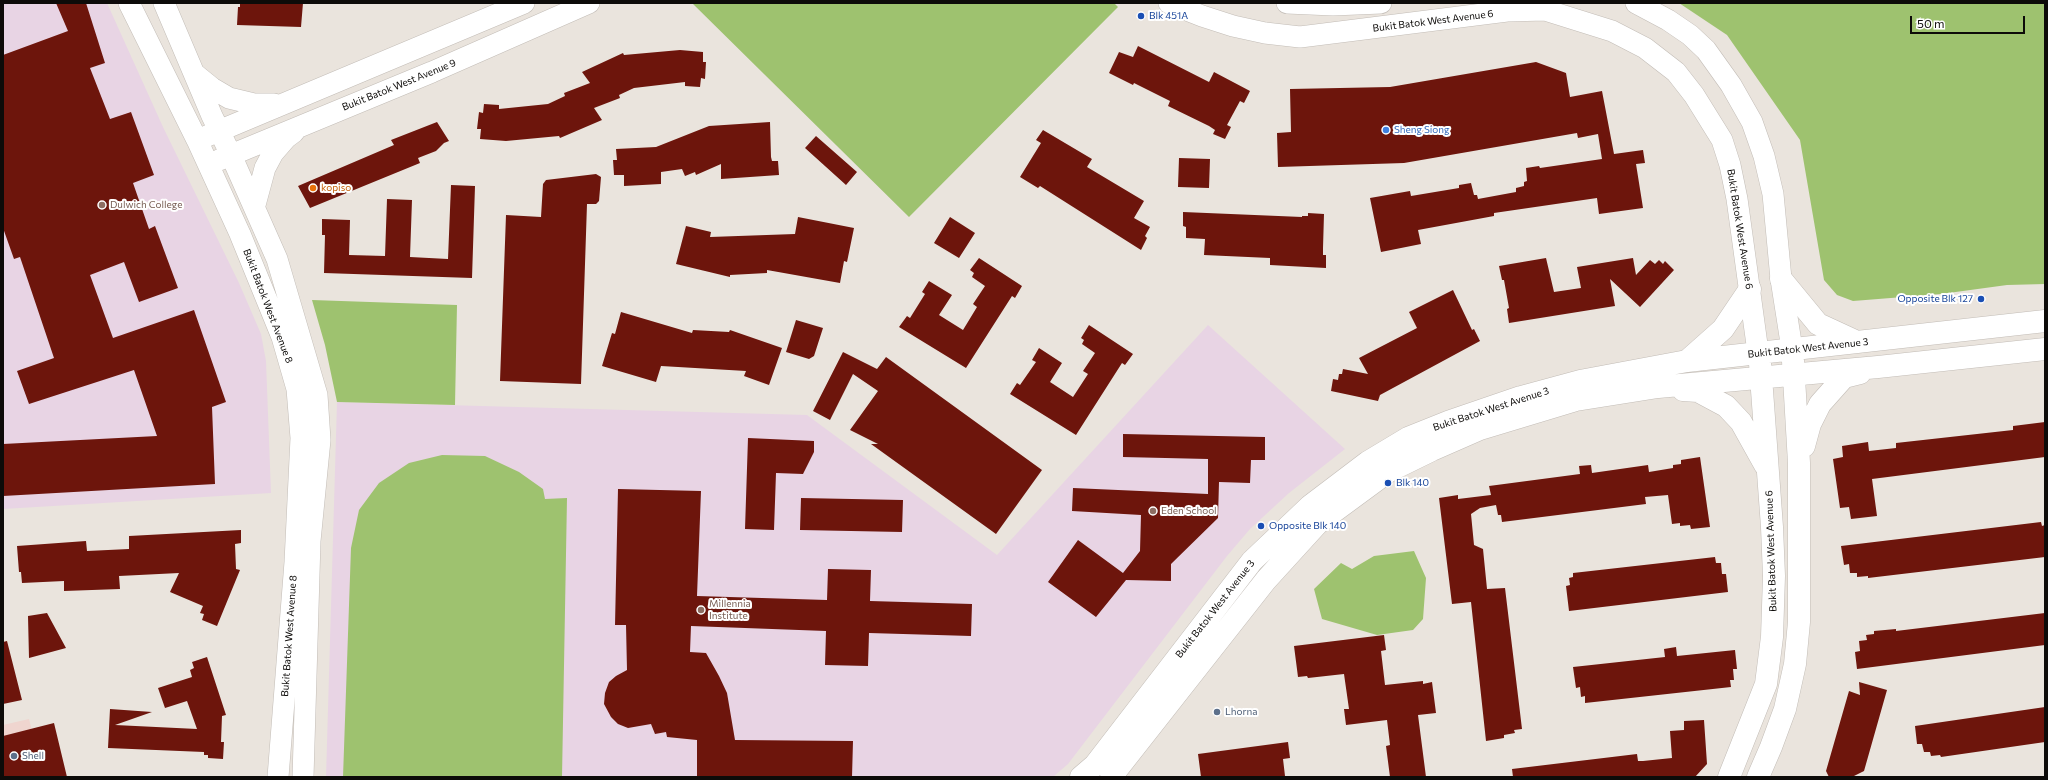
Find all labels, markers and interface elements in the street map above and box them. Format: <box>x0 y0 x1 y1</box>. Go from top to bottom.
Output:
street label: Bukit Batok West Avenue 6 <box>1372 8 1494 34</box>
scale bar <box>1912 8 2027 34</box>
place label: Blk 451A <box>1149 10 1188 22</box>
marker: Blk 451A <box>1136 11 1146 21</box>
text: 50 m <box>1917 16 1945 30</box>
street label: Bukit Batok West Avenue 9 <box>340 57 458 113</box>
place label: Sheng Siong <box>1394 124 1449 136</box>
marker: Sheng Siong <box>1381 125 1391 135</box>
street label: Bukit Batok West Avenue 6 <box>1725 168 1755 290</box>
place label: kopiso <box>321 182 351 194</box>
marker: kopiso <box>308 183 318 193</box>
place label: Dulwich College <box>110 199 182 211</box>
marker: Dulwich College <box>97 200 107 210</box>
street label: Bukit Batok West Avenue 8 <box>241 247 295 365</box>
place label: Opposite Blk 127 <box>1897 293 1973 305</box>
marker: Opposite Blk 127 <box>1976 294 1986 304</box>
street label: Bukit Batok West Avenue 3 <box>1747 336 1869 360</box>
street label: Bukit Batok West Avenue 3 <box>1431 385 1551 433</box>
place label: Blk 140 <box>1396 477 1429 489</box>
marker: Blk 140 <box>1383 478 1393 488</box>
street label: Bukit Batok West Avenue 6 <box>1763 490 1779 612</box>
place label: Eden School <box>1161 505 1217 517</box>
marker: Eden School <box>1148 506 1158 516</box>
place label: Opposite Blk 140 <box>1269 520 1346 532</box>
marker: Opposite Blk 140 <box>1256 521 1266 531</box>
street label: Bukit Batok West Avenue 3 <box>1173 557 1257 661</box>
street label: Bukit Batok West Avenue 8 <box>279 575 299 697</box>
place label: Millennia Institute <box>709 598 751 622</box>
marker: Millennia Institute <box>696 605 706 615</box>
place label: Lhorna <box>1225 706 1257 718</box>
marker: Lhorna <box>1212 707 1222 717</box>
place label: Shell <box>22 750 44 762</box>
marker: Shell <box>9 751 19 761</box>

